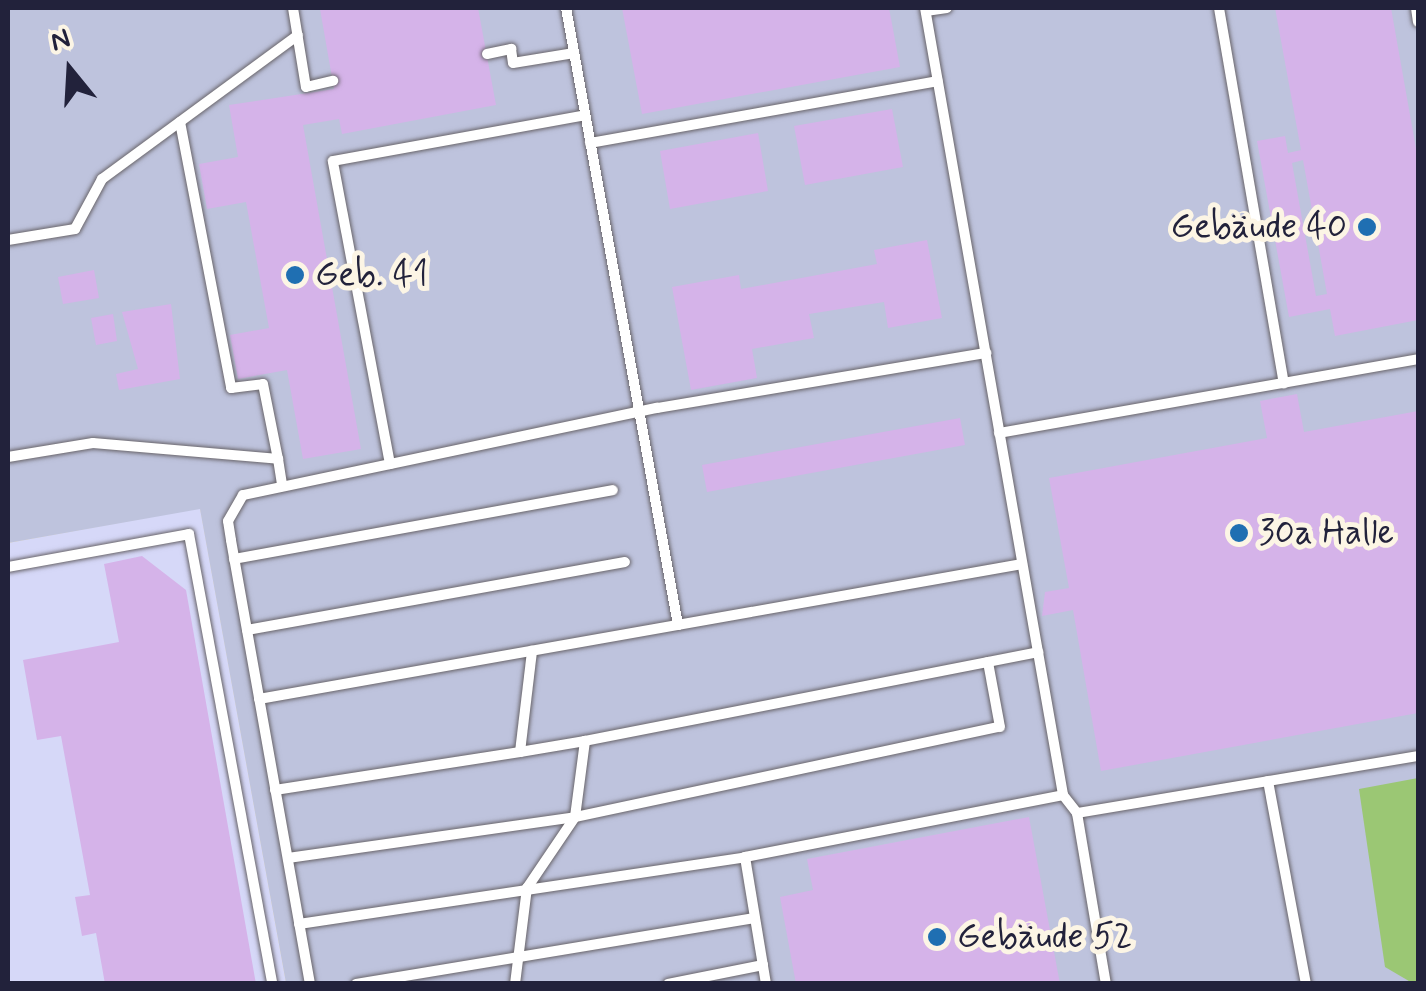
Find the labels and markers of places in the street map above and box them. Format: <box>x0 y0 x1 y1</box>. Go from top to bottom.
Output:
place label: Gebäude 40 <box>1171 206 1347 248</box>
marker: Gebäude 40 <box>1356 216 1378 238</box>
place label: Geb. 41 <box>315 254 428 296</box>
marker: Geb. 41 <box>284 264 306 286</box>
place label: 30a Halle <box>1259 512 1395 554</box>
marker: 30a Halle <box>1228 522 1250 544</box>
place label: Gebäude 52 <box>957 916 1132 958</box>
marker: Gebäude 52 <box>926 926 948 948</box>

